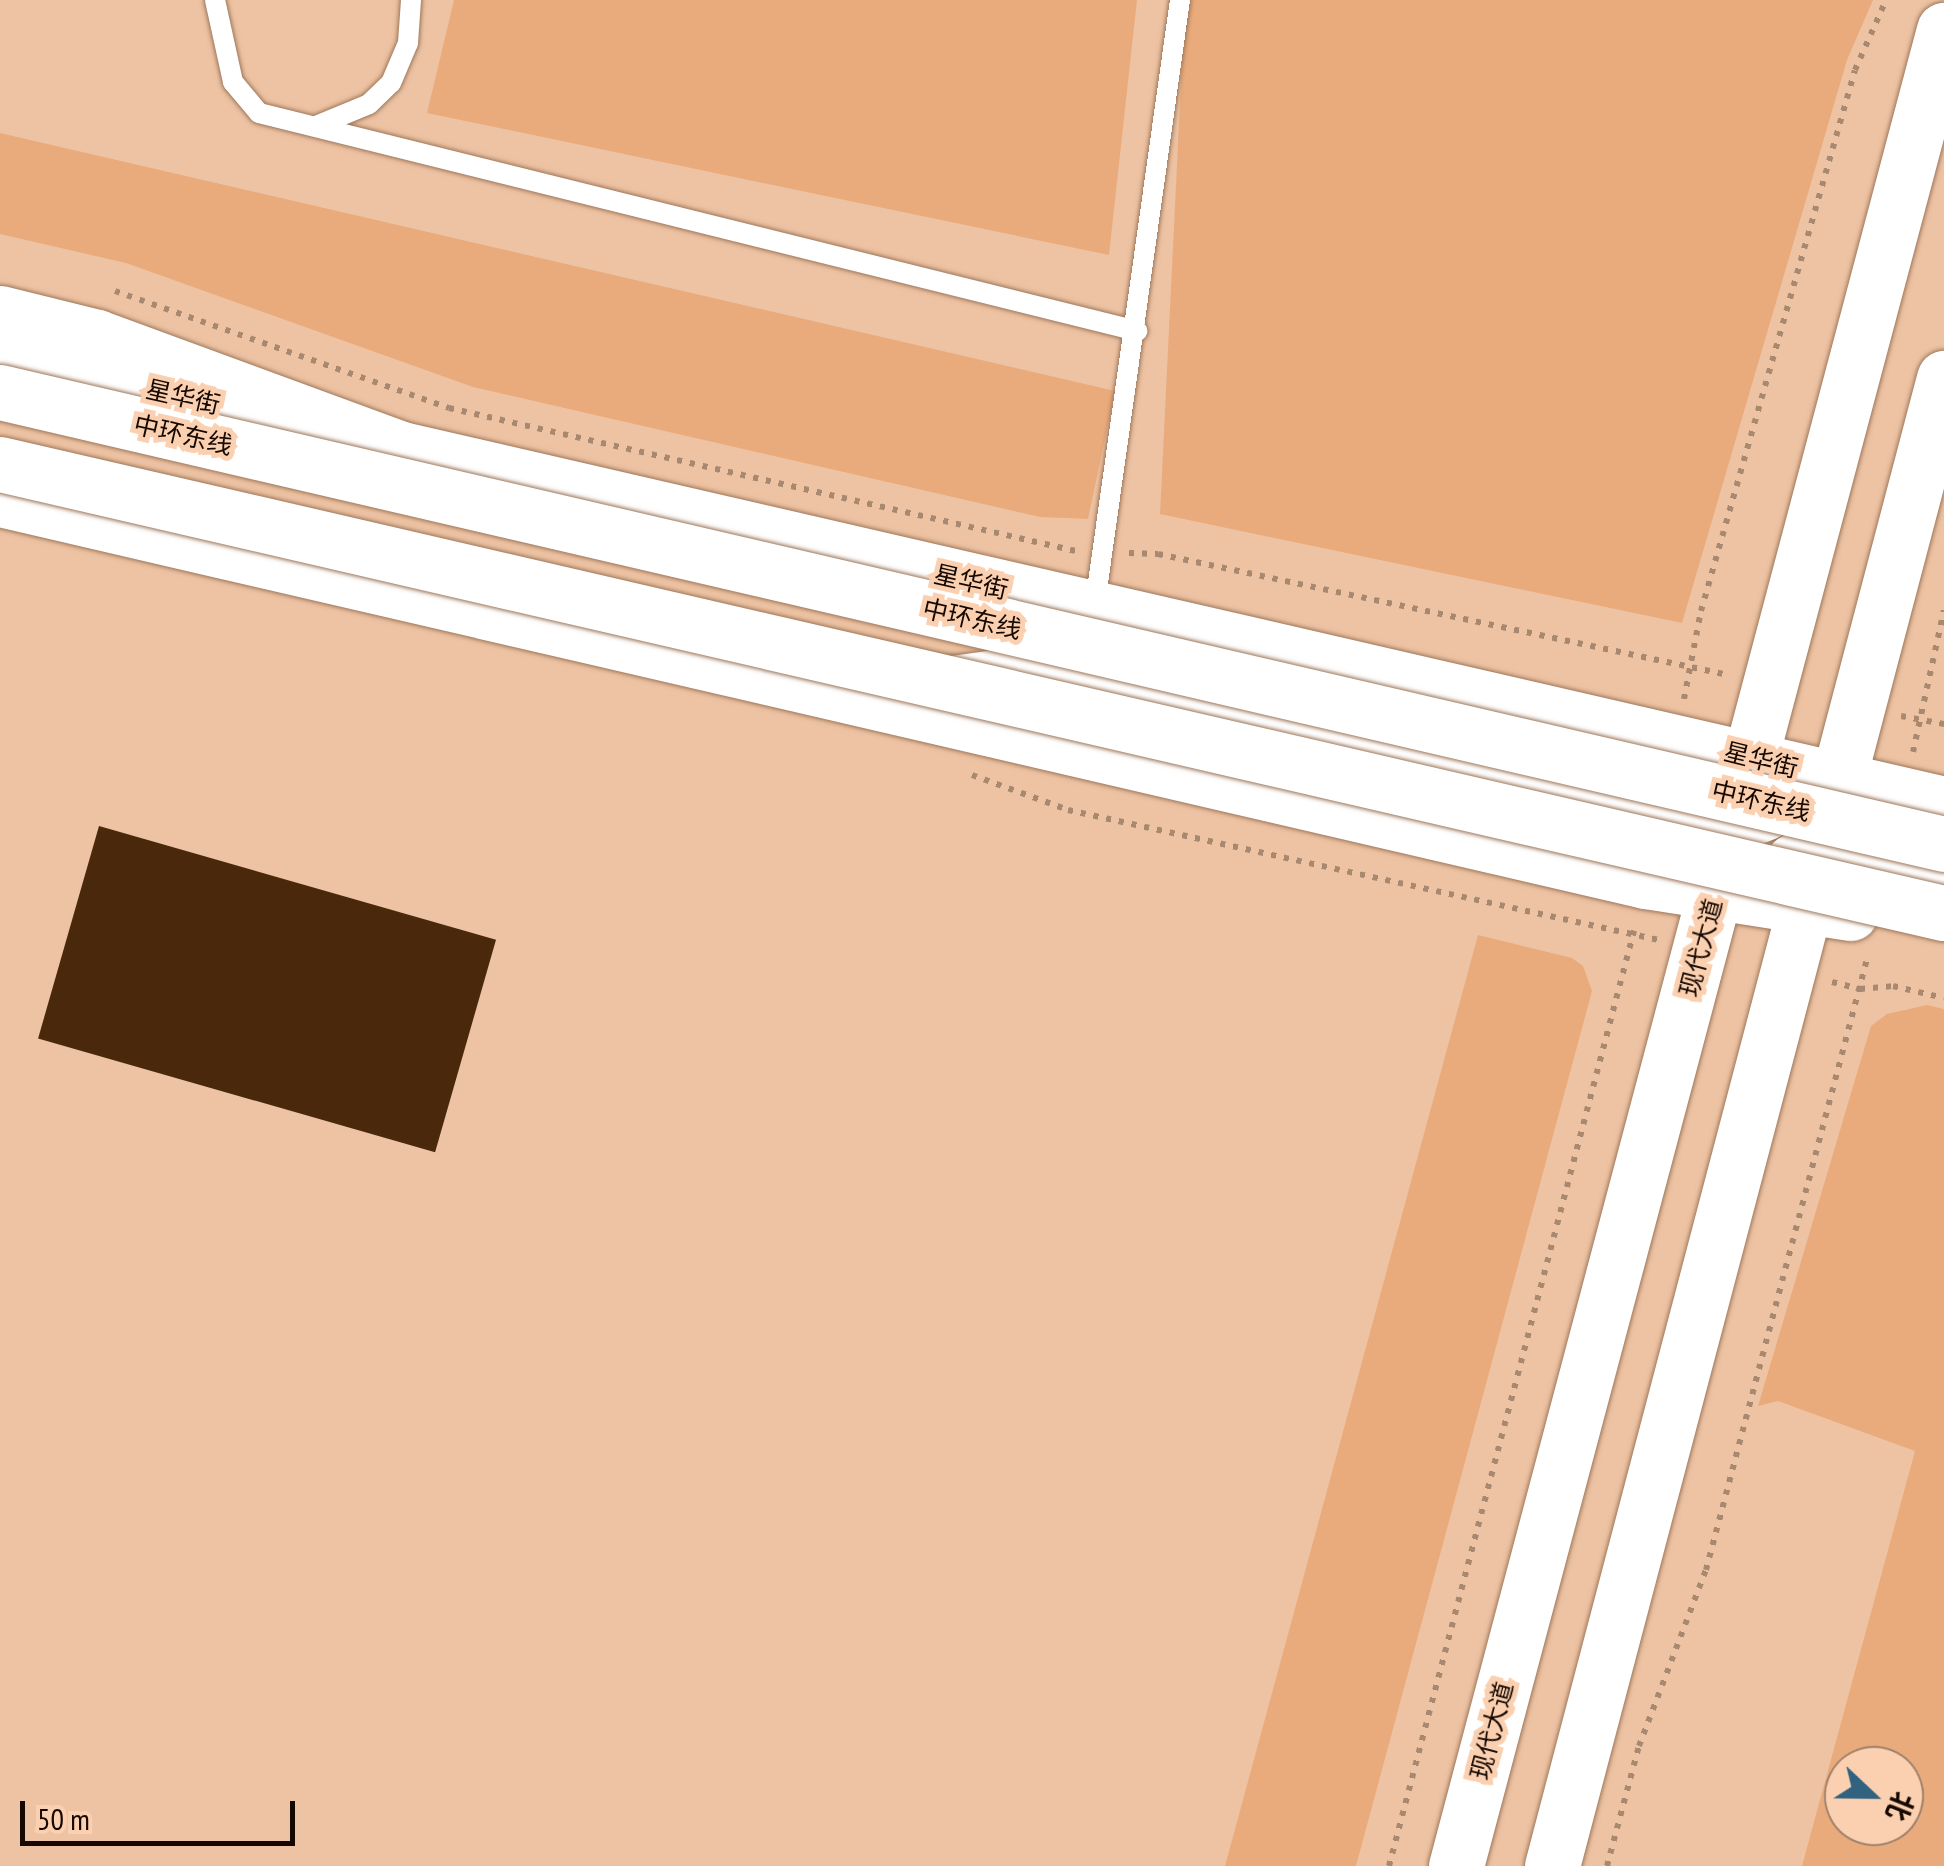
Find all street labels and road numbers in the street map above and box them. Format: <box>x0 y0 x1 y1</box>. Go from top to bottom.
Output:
street label: 星华街 <box>143 374 223 420</box>
street label: 中环东线 <box>131 409 235 461</box>
street label: 星华街 <box>931 559 1011 605</box>
street label: 中环东线 <box>920 593 1024 645</box>
street label: 星华街 <box>1721 736 1801 784</box>
street label: 中环东线 <box>1709 775 1813 827</box>
street label: 现代大道 <box>1674 896 1728 1000</box>
street label: 现代大道 <box>1465 1679 1519 1783</box>

